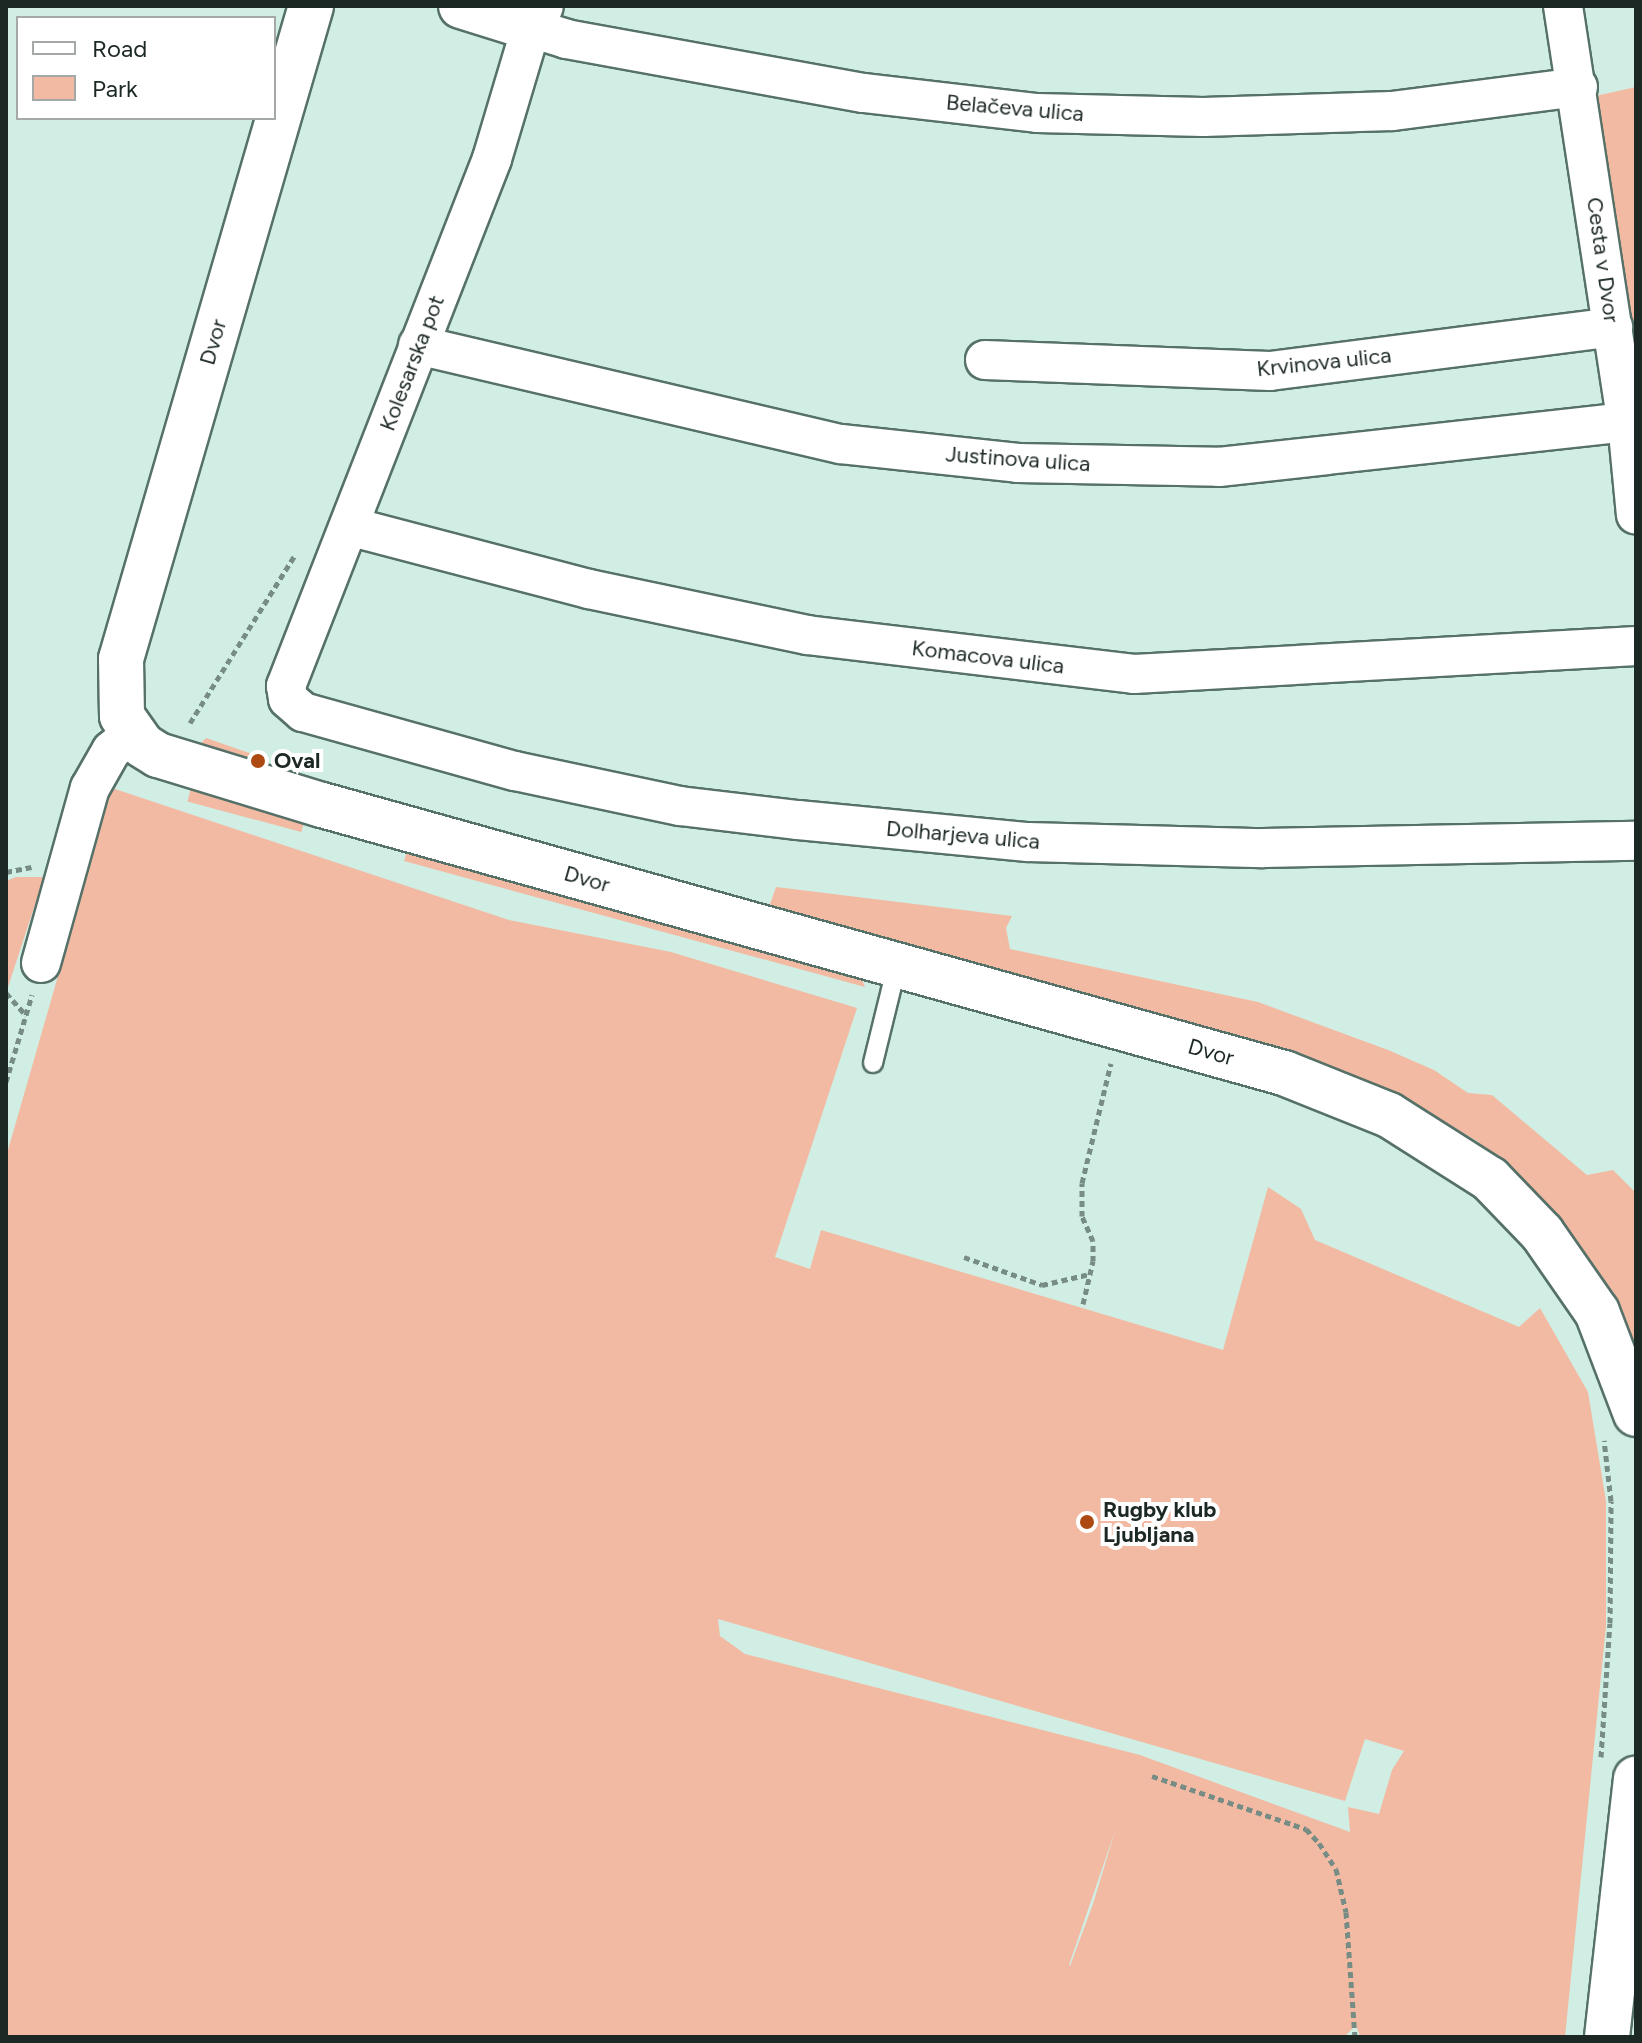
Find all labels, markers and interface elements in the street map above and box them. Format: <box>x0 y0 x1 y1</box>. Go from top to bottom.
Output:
legend <box>16 16 276 120</box>
text: Road <box>92 34 147 63</box>
text: Park <box>92 74 138 103</box>
street label: Belačeva ulica <box>945 89 1085 127</box>
street label: Cesta v Dvor <box>1581 196 1625 324</box>
street label: Kolesarska pot <box>374 291 450 435</box>
street label: Dvor <box>194 316 232 368</box>
street label: Krvinova ulica <box>1255 342 1393 382</box>
street label: Justinova ulica <box>945 441 1091 477</box>
street label: Komacova ulica <box>910 635 1066 679</box>
place label: Oval <box>274 748 320 774</box>
marker: Oval <box>249 752 267 770</box>
street label: Dolharjeva ulica <box>885 815 1041 855</box>
street label: Dvor <box>561 860 613 898</box>
street label: Dvor <box>1185 1033 1237 1071</box>
place label: Rugby klub Ljubljana <box>1103 1496 1216 1548</box>
marker: Rugby klub Ljubljana <box>1078 1513 1096 1531</box>

